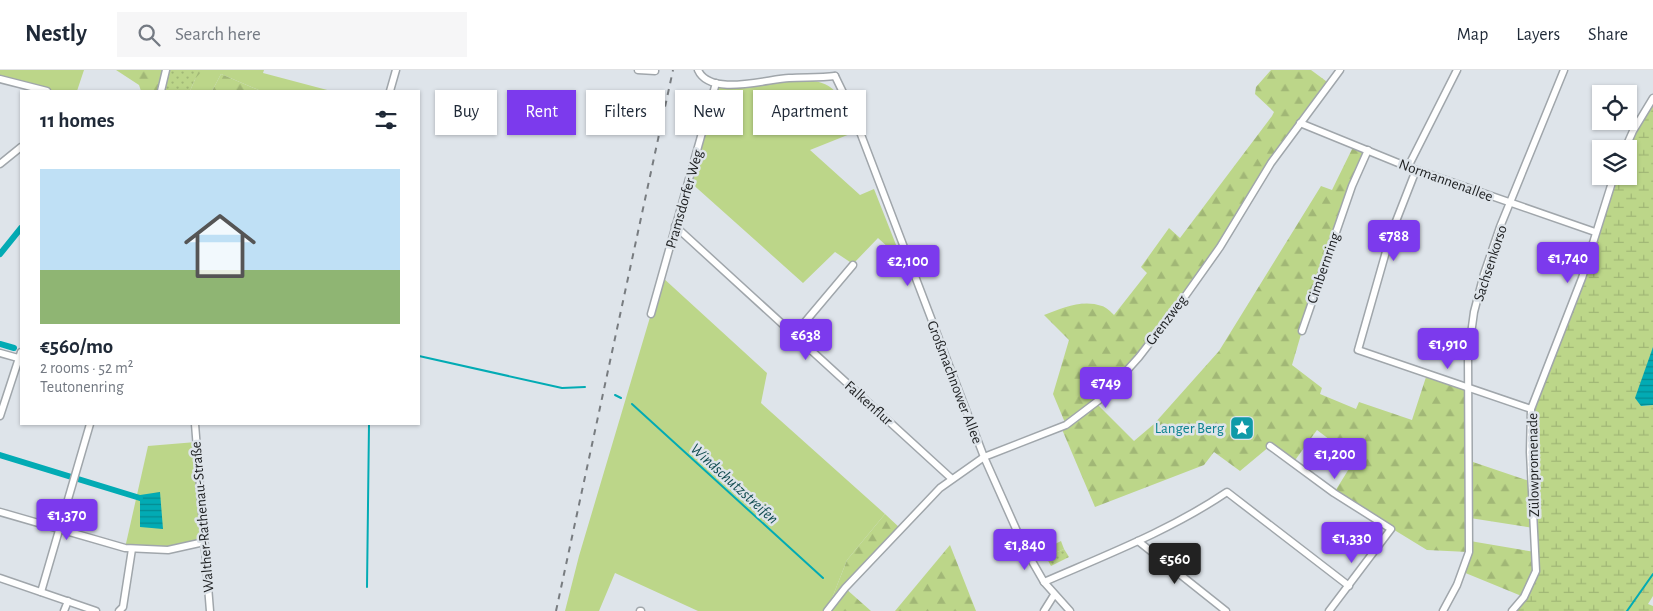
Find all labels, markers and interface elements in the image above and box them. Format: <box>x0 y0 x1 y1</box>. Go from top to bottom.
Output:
search box <box>117 12 467 57</box>
icon: search <box>135 21 163 49</box>
text: Nestly <box>25 22 87 46</box>
text: Search here <box>175 25 261 44</box>
text: Map <box>1457 26 1488 44</box>
text: Layers <box>1516 26 1560 44</box>
text: Share <box>1588 26 1628 44</box>
map controls <box>1592 85 1637 185</box>
button: locate <box>1592 85 1637 130</box>
chip: Buy <box>435 90 497 135</box>
chip: Rent <box>507 90 576 135</box>
chip: Filters <box>586 90 665 135</box>
chip: New <box>675 90 743 135</box>
chip: Apartment <box>753 90 866 135</box>
icon: filters <box>372 106 400 134</box>
text: 11 homes <box>40 110 115 131</box>
button: layers <box>1592 140 1637 185</box>
street label: Pramsdorfer Weg <box>663 147 706 250</box>
street label: Normannenallee <box>1397 157 1495 204</box>
icon: home <box>175 201 265 291</box>
pin: €788 <box>1364 220 1424 262</box>
street label: Sachsenkorso <box>1471 223 1510 303</box>
text: €788 <box>1379 228 1409 244</box>
street label: Cimbernring <box>1304 230 1343 306</box>
pin: €1,740 <box>1527 242 1609 284</box>
pin: €2,100 <box>867 244 949 287</box>
text: €1,740 <box>1548 250 1588 266</box>
text: €2,100 <box>887 253 929 269</box>
street label: Grenzweg <box>1143 292 1190 348</box>
pin: €638 <box>776 318 836 361</box>
street label: Großmachnower Allee <box>924 319 985 446</box>
text: €638 <box>791 327 821 343</box>
pin: €1,910 <box>1407 328 1489 370</box>
text: €560/mo <box>40 336 113 357</box>
text: €1,910 <box>1429 336 1467 352</box>
text: 2 rooms · 52 m² <box>40 360 133 376</box>
pin: €749 <box>1076 366 1136 409</box>
text: €749 <box>1091 375 1121 391</box>
street label: Falkenflur <box>842 378 896 429</box>
text: Teutonenring <box>40 379 124 395</box>
street label: Zülowpromenade <box>1525 413 1542 517</box>
place icon: Langer Berg <box>1229 415 1255 441</box>
place label: Langer Berg <box>1155 421 1225 436</box>
pin: €1,200 <box>1294 438 1376 480</box>
water label: Windschutzstreifen <box>687 440 781 527</box>
street label: Walther-Rathenau-Straße <box>188 441 217 593</box>
text: €1,200 <box>1314 446 1356 462</box>
pin: €1,370 <box>26 498 108 541</box>
text: €1,370 <box>47 507 87 523</box>
pin: €1,330 <box>1311 522 1393 564</box>
pin: €1,840 <box>984 528 1066 571</box>
text: €1,330 <box>1332 530 1372 546</box>
text: €1,840 <box>1004 537 1046 553</box>
pin: €560 <box>1145 542 1205 585</box>
text: €560 <box>1160 551 1190 567</box>

